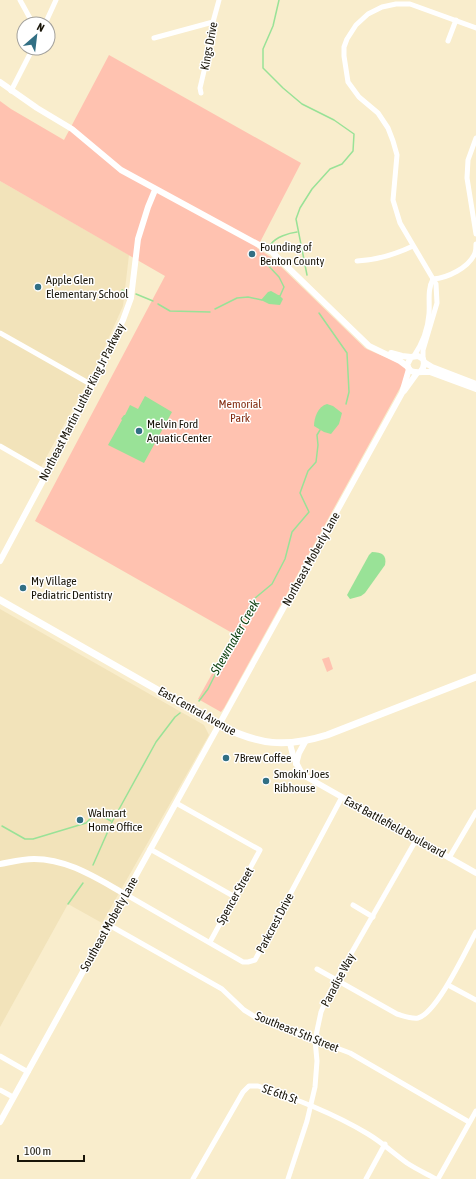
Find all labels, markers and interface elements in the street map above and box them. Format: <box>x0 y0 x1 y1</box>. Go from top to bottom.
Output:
north arrow <box>16 16 56 56</box>
text: N <box>35 20 46 34</box>
street label: Kings Drive <box>197 21 221 71</box>
place label: Founding of Benton County <box>260 240 325 268</box>
marker: Founding of Benton County <box>247 249 257 259</box>
place label: Apple Glen Elementary School <box>46 273 129 301</box>
marker: Apple Glen Elementary School <box>33 282 43 292</box>
street label: Northeast Martin Luther King Jr Parkway <box>36 321 128 483</box>
park label: Memorial Park <box>219 397 262 425</box>
place label: Melvin Ford Aquatic Center <box>147 417 212 445</box>
marker: Melvin Ford Aquatic Center <box>134 426 144 436</box>
street label: Northeast Moberly Lane <box>279 510 343 608</box>
place label: My Village Pediatric Dentistry <box>31 574 112 602</box>
marker: My Village Pediatric Dentistry <box>18 583 28 593</box>
water label: Shewmaker Creek <box>207 597 263 678</box>
street label: East Central Avenue <box>156 684 238 738</box>
place label: 7Brew Coffee <box>234 751 291 765</box>
marker: 7Brew Coffee <box>221 753 231 763</box>
place label: Smokin' Joes Ribhouse <box>274 767 329 795</box>
marker: Smokin' Joes Ribhouse <box>261 776 271 786</box>
street label: East Battlefield Boulevard <box>342 793 448 861</box>
place label: Walmart Home Office <box>88 806 143 834</box>
marker: Walmart Home Office <box>75 815 85 825</box>
street label: Spencer Street <box>214 864 257 927</box>
street label: Southeast Moberly Lane <box>77 874 141 974</box>
street label: Parkcrest Drive <box>253 891 297 955</box>
street label: Paradise Way <box>318 951 358 1009</box>
street label: Southeast 5th Street <box>253 1009 341 1055</box>
street label: SE 6th St <box>260 1081 300 1107</box>
scale bar <box>18 1137 84 1163</box>
text: 100 m <box>24 1144 51 1158</box>

